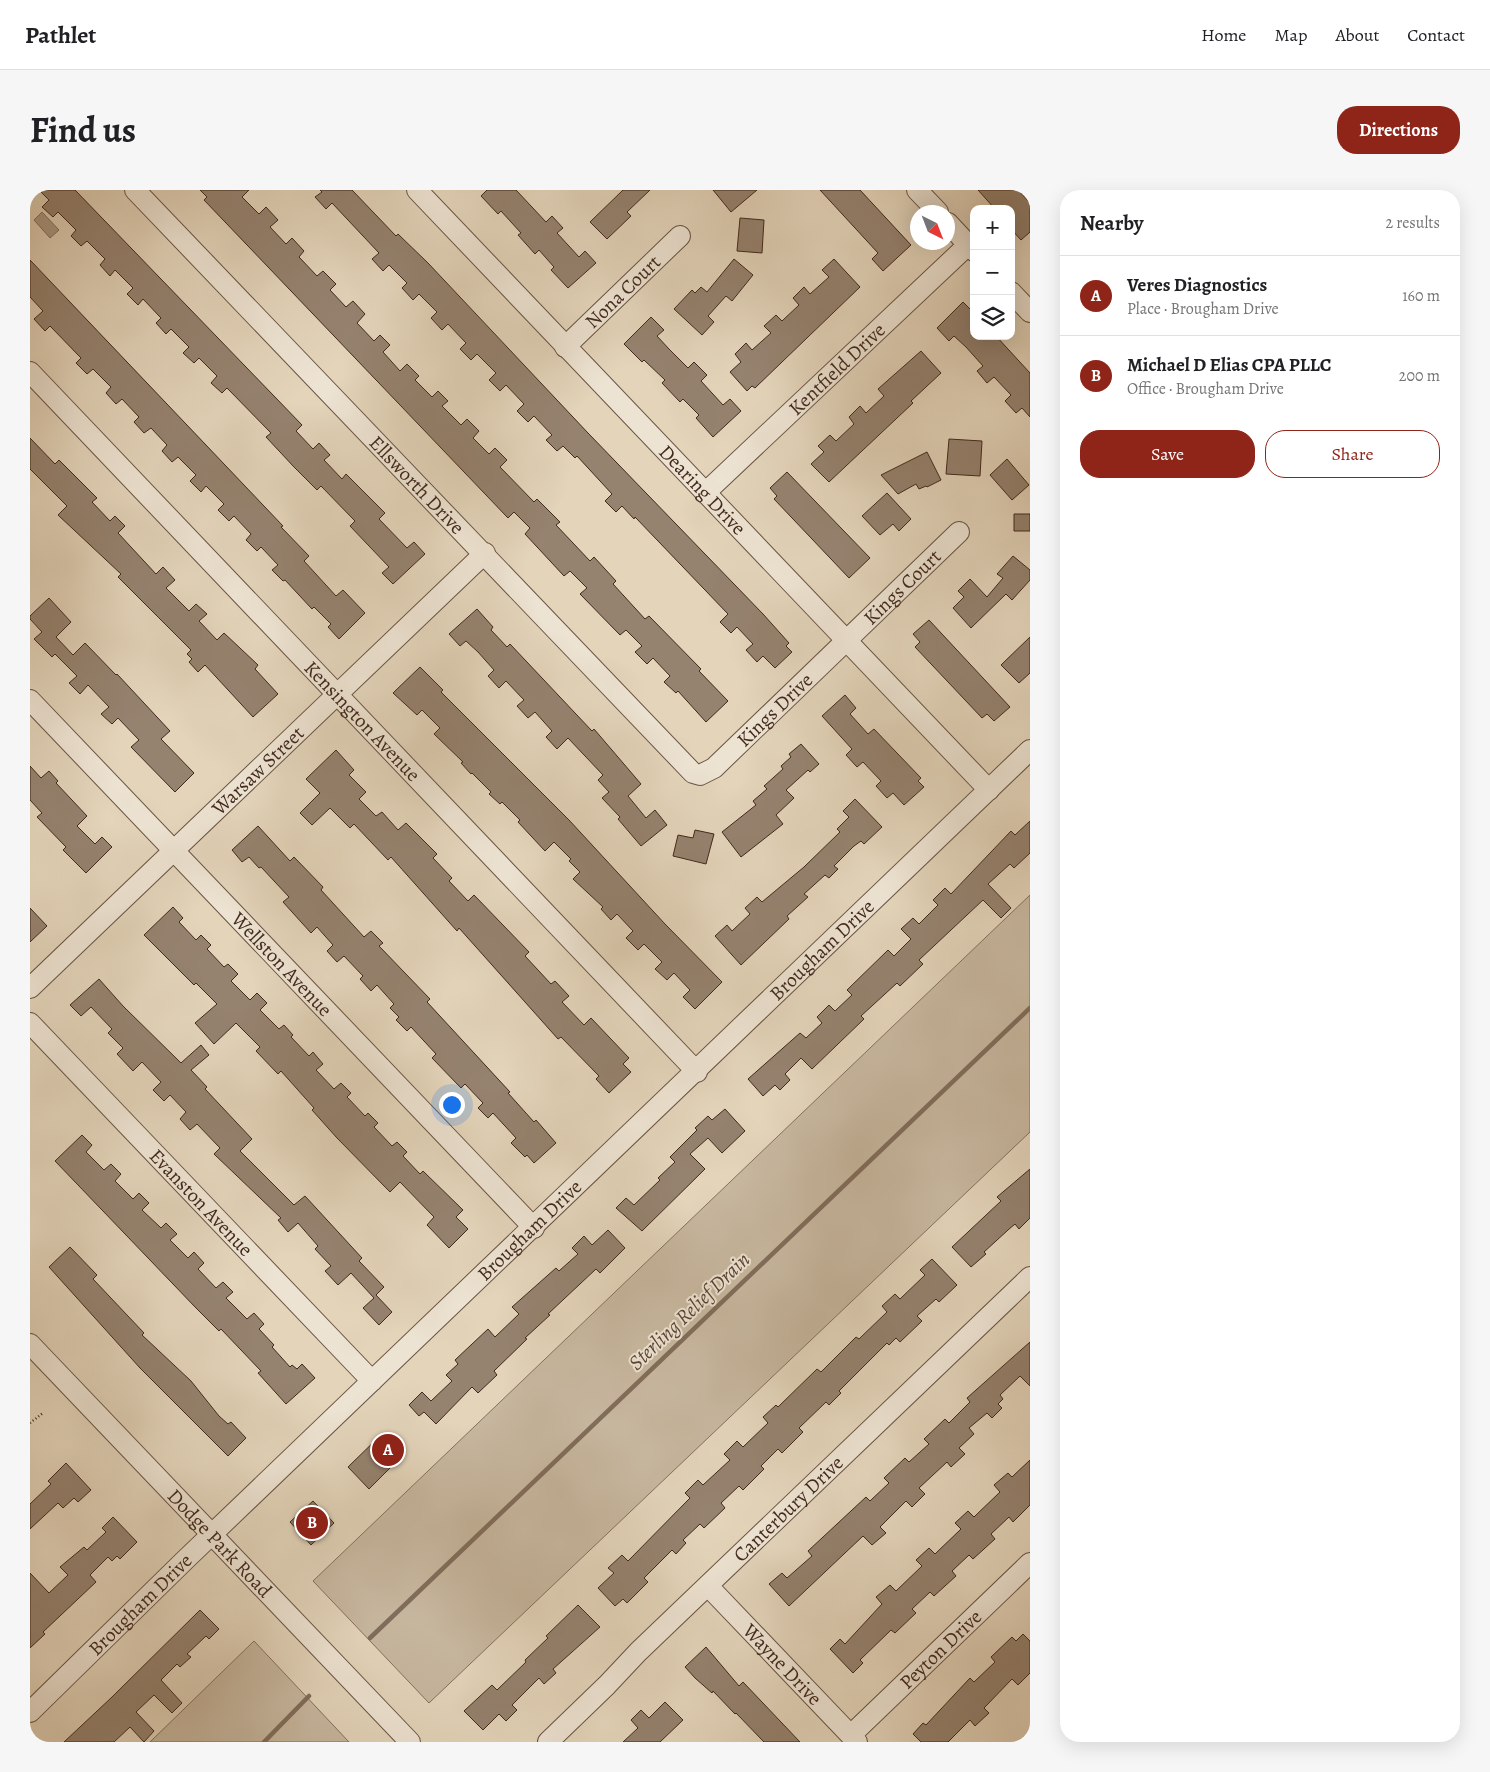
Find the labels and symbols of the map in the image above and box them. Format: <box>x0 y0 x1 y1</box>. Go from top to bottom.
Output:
north arrow <box>910 205 955 250</box>
street label: Nona Court <box>579 248 667 334</box>
street label: Kentfield Drive <box>782 317 891 421</box>
street label: Ellsworth Drive <box>363 429 471 540</box>
street label: Dearing Drive <box>653 439 752 541</box>
street label: Kings Court <box>857 543 947 631</box>
street label: Kensington Avenue <box>298 655 427 787</box>
street label: Kings Drive <box>731 667 819 753</box>
street label: Warsaw Street <box>205 719 310 822</box>
street label: Brougham Drive <box>763 893 880 1006</box>
street label: Wellston Avenue <box>225 905 338 1022</box>
your location <box>439 1092 465 1118</box>
street label: Evanston Avenue <box>143 1143 259 1262</box>
street label: Brougham Drive <box>471 1173 588 1287</box>
water label: Sterling Relief Drain <box>622 1246 756 1376</box>
pin: A <box>372 1431 404 1469</box>
street label: Canterbury Drive <box>727 1449 849 1568</box>
street label: Dodge Park Road <box>161 1483 279 1603</box>
pin: B <box>296 1504 328 1542</box>
street label: Brougham Drive <box>82 1547 198 1661</box>
street label: Peyton Drive <box>893 1603 987 1695</box>
street label: Wayne Drive <box>736 1617 828 1711</box>

